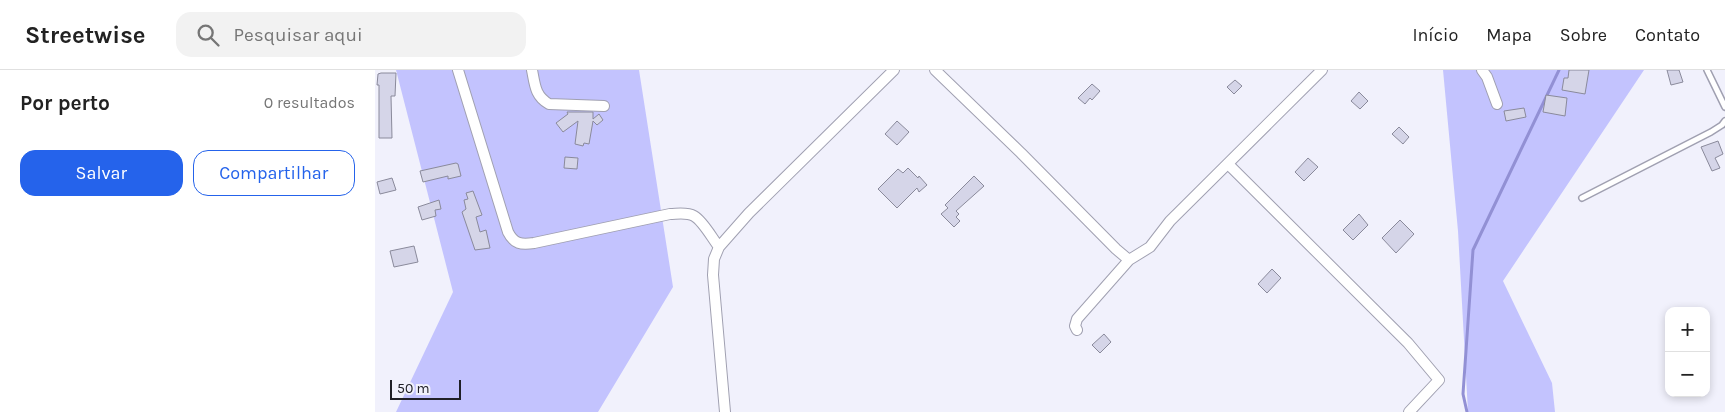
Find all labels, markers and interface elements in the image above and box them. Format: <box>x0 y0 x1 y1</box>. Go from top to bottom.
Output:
search box <box>176 12 526 57</box>
text: Streetwise <box>25 21 146 49</box>
icon: search <box>194 21 222 49</box>
text: Pesquisar aqui <box>234 24 363 46</box>
text: Início <box>1412 24 1458 46</box>
text: Mapa <box>1486 24 1532 46</box>
text: Sobre <box>1560 24 1607 46</box>
text: Contato <box>1635 24 1700 46</box>
text: Por perto <box>20 91 110 115</box>
text: 0 resultados <box>264 93 355 112</box>
button: Salvar <box>20 150 183 196</box>
button: Compartilhar <box>193 150 355 196</box>
map controls <box>1665 307 1710 397</box>
button: + <box>1665 307 1710 352</box>
button: − <box>1665 352 1710 397</box>
scale bar <box>390 377 461 400</box>
text: 50 m <box>397 380 430 397</box>

